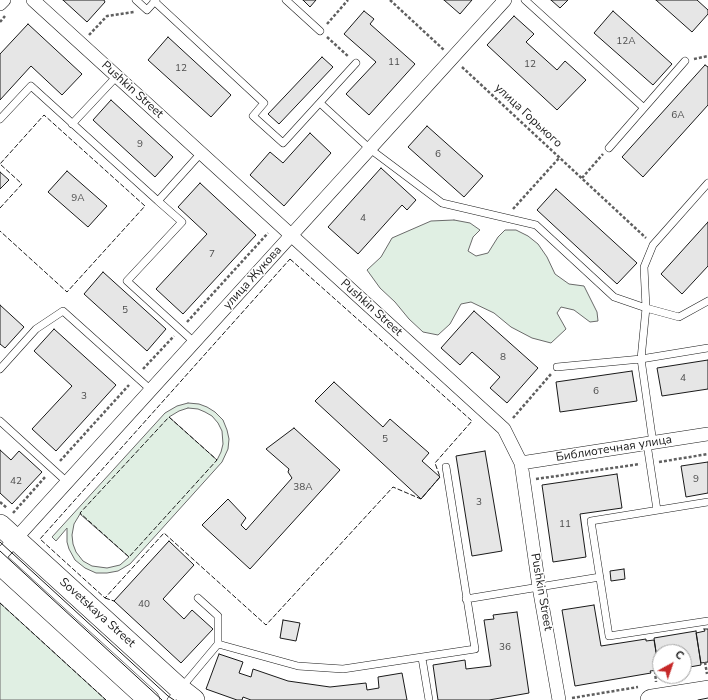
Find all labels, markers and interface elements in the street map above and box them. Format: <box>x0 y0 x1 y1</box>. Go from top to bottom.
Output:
house number: 12А <box>616 36 636 48</box>
house number: 11 <box>388 57 400 69</box>
street label: Pushkin Street <box>98 58 166 122</box>
house number: 12 <box>524 59 536 71</box>
house number: 12 <box>175 63 187 75</box>
street label: улица Горького <box>491 81 565 151</box>
house number: 6А <box>671 110 685 122</box>
house number: 9 <box>137 139 143 151</box>
house number: 6 <box>435 149 441 161</box>
house number: 9А <box>71 193 85 205</box>
house number: 4 <box>360 213 366 225</box>
street label: улица Жукова <box>221 243 285 313</box>
house number: 7 <box>209 249 215 261</box>
street label: Pushkin Street <box>337 276 405 340</box>
house number: 5 <box>122 305 128 317</box>
house number: 8 <box>500 352 506 364</box>
house number: 4 <box>680 373 686 385</box>
house number: 6 <box>593 386 599 398</box>
house number: 3 <box>81 391 87 403</box>
street label: Библиотечная улица <box>555 433 673 465</box>
house number: 5 <box>382 434 388 446</box>
house number: 9 <box>693 474 699 486</box>
house number: 42 <box>10 476 22 488</box>
house number: 38А <box>293 482 313 494</box>
house number: 3 <box>476 497 482 509</box>
house number: 11 <box>559 519 571 531</box>
street label: Pushkin Street <box>527 552 555 632</box>
street label: Sovetskaya Street <box>56 575 138 651</box>
house number: 40 <box>138 599 150 611</box>
house number: 36 <box>499 642 511 654</box>
north arrow <box>652 644 692 684</box>
text: С <box>672 647 687 663</box>

